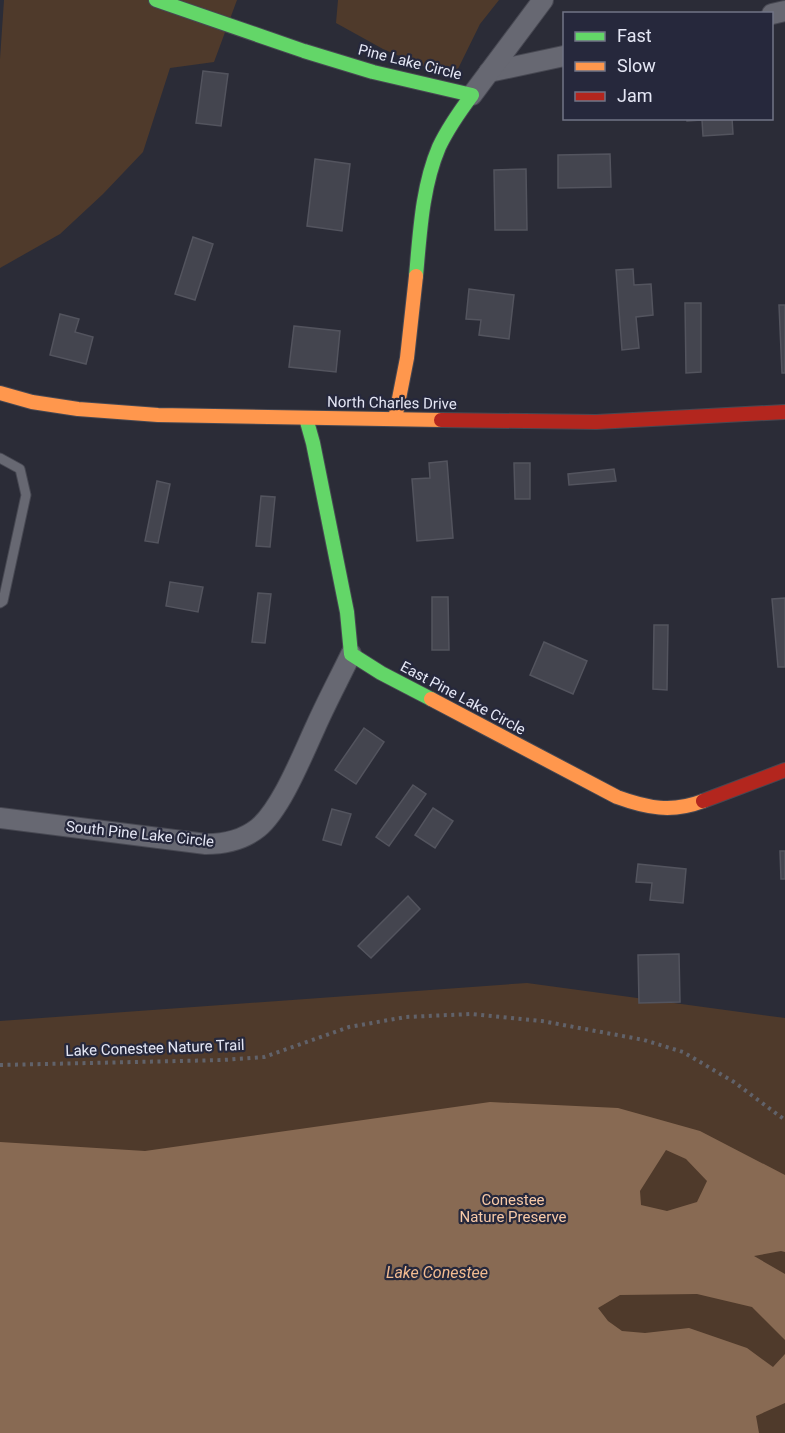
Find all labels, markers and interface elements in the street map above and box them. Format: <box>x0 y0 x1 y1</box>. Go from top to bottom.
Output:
legend <box>563 12 773 120</box>
text: Fast <box>617 25 652 46</box>
street label: Pine Lake Circle <box>356 40 464 84</box>
text: Slow <box>617 55 656 76</box>
text: Jam <box>617 85 653 106</box>
street label: North Charles Drive <box>327 393 457 413</box>
street label: East Pine Lake Circle <box>397 657 529 739</box>
street label: South Pine Lake Circle <box>65 817 215 851</box>
street label: Lake Conestee Nature Trail <box>65 1036 245 1060</box>
park label: Conestee Nature Preserve <box>459 1191 567 1226</box>
water label: Lake Conestee <box>386 1263 488 1282</box>

